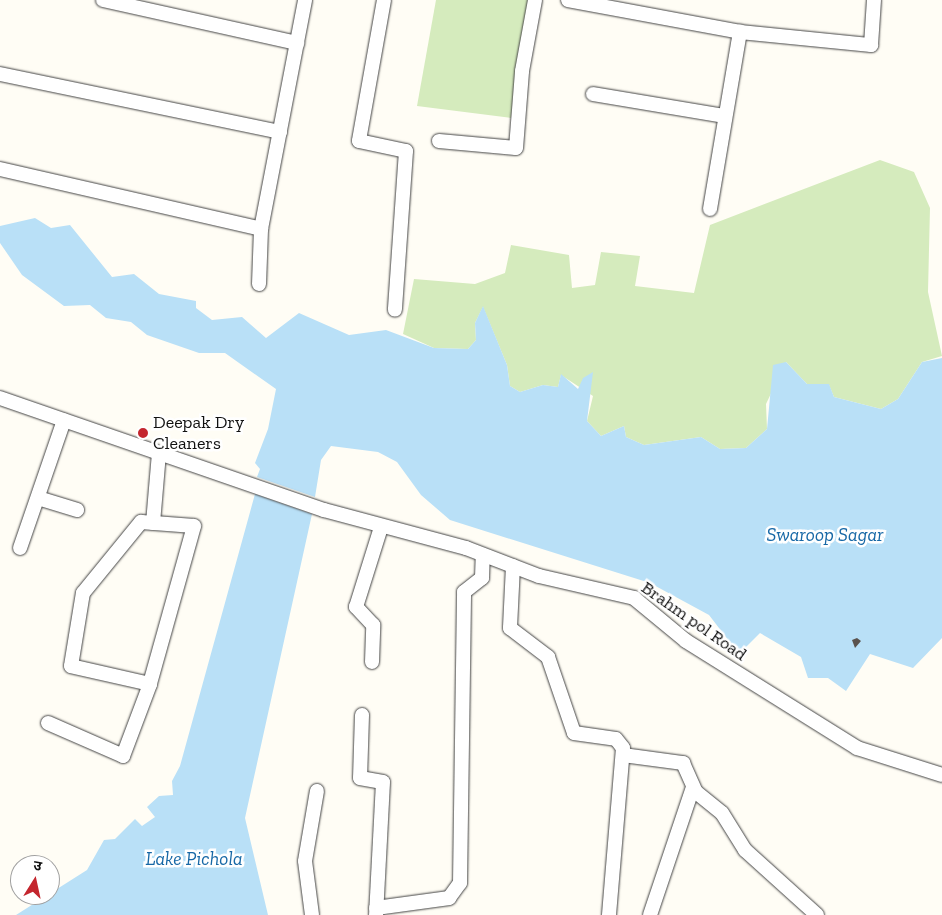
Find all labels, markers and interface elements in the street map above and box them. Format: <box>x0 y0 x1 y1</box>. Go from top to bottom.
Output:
place label: Deepak Dry Cleaners <box>153 412 244 454</box>
marker: Deepak Dry Cleaners <box>137 427 149 439</box>
water label: Swaroop Sagar <box>766 524 884 546</box>
street label: Brahm pol Road <box>637 577 751 665</box>
water label: Lake Pichola <box>145 848 243 870</box>
north arrow <box>10 855 60 905</box>
text: उ <box>32 857 43 875</box>

